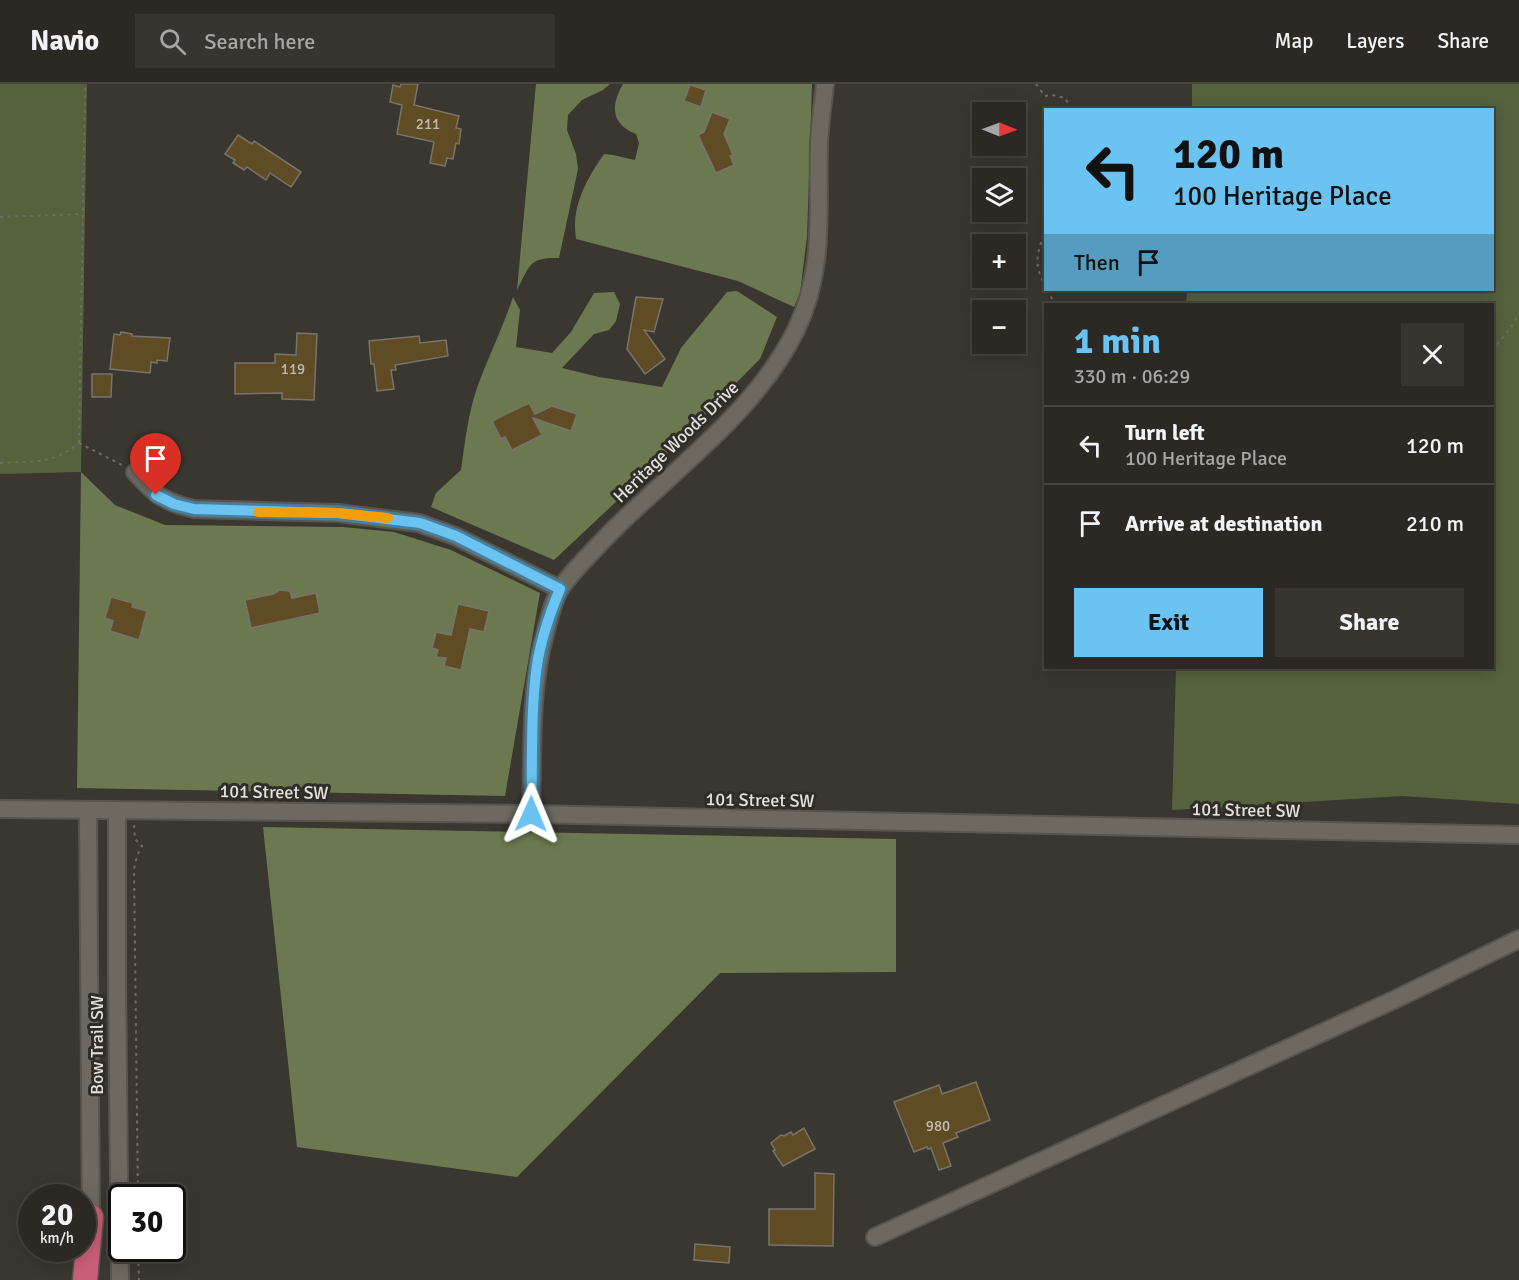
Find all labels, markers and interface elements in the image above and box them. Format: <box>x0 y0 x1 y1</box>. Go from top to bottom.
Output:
search box <box>135 14 555 68</box>
text: Navio <box>30 24 99 58</box>
icon: search <box>156 25 189 58</box>
text: Search here <box>204 28 315 55</box>
text: Map <box>1275 28 1313 54</box>
text: Layers <box>1346 28 1404 54</box>
text: Share <box>1437 28 1489 54</box>
north arrow <box>972 102 1026 156</box>
map controls <box>972 102 1026 354</box>
house number: 211 <box>416 115 440 133</box>
text: 120 m <box>1173 129 1284 180</box>
icon: left <box>1074 132 1152 210</box>
button: layers <box>972 168 1026 222</box>
text: 100 Heritage Place <box>1173 180 1392 213</box>
button: + <box>972 234 1026 288</box>
icon: arrive <box>1132 246 1165 279</box>
text: Then <box>1074 249 1120 276</box>
button: − <box>972 300 1026 354</box>
text: 1 min <box>1074 319 1161 364</box>
button: close <box>1401 323 1464 386</box>
house number: 119 <box>281 360 305 378</box>
text: 330 m · 06:29 <box>1074 364 1190 389</box>
street label: Heritage Woods Drive <box>609 377 743 507</box>
text: Turn left <box>1125 419 1205 446</box>
icon: left <box>1074 429 1107 462</box>
text: 120 m <box>1406 432 1464 459</box>
pin <box>130 433 181 495</box>
icon: arrive <box>139 442 172 475</box>
text: 100 Heritage Place <box>1125 446 1287 471</box>
icon: arrive <box>1074 507 1107 540</box>
text: Arrive at destination <box>1125 510 1322 537</box>
text: 210 m <box>1406 510 1464 537</box>
button: Exit <box>1074 588 1263 657</box>
button: Share <box>1275 588 1464 657</box>
street label: 101 Street SW <box>219 780 329 804</box>
position arrow <box>499 782 563 846</box>
street label: 101 Street SW <box>705 788 815 812</box>
street label: 101 Street SW <box>1191 798 1301 822</box>
street label: Bow Trail SW <box>86 995 108 1095</box>
house number: 980 <box>926 1117 950 1135</box>
speed limit sign: 30 <box>108 1184 186 1262</box>
text: 20 <box>41 1197 73 1234</box>
text: km/h <box>40 1229 74 1247</box>

